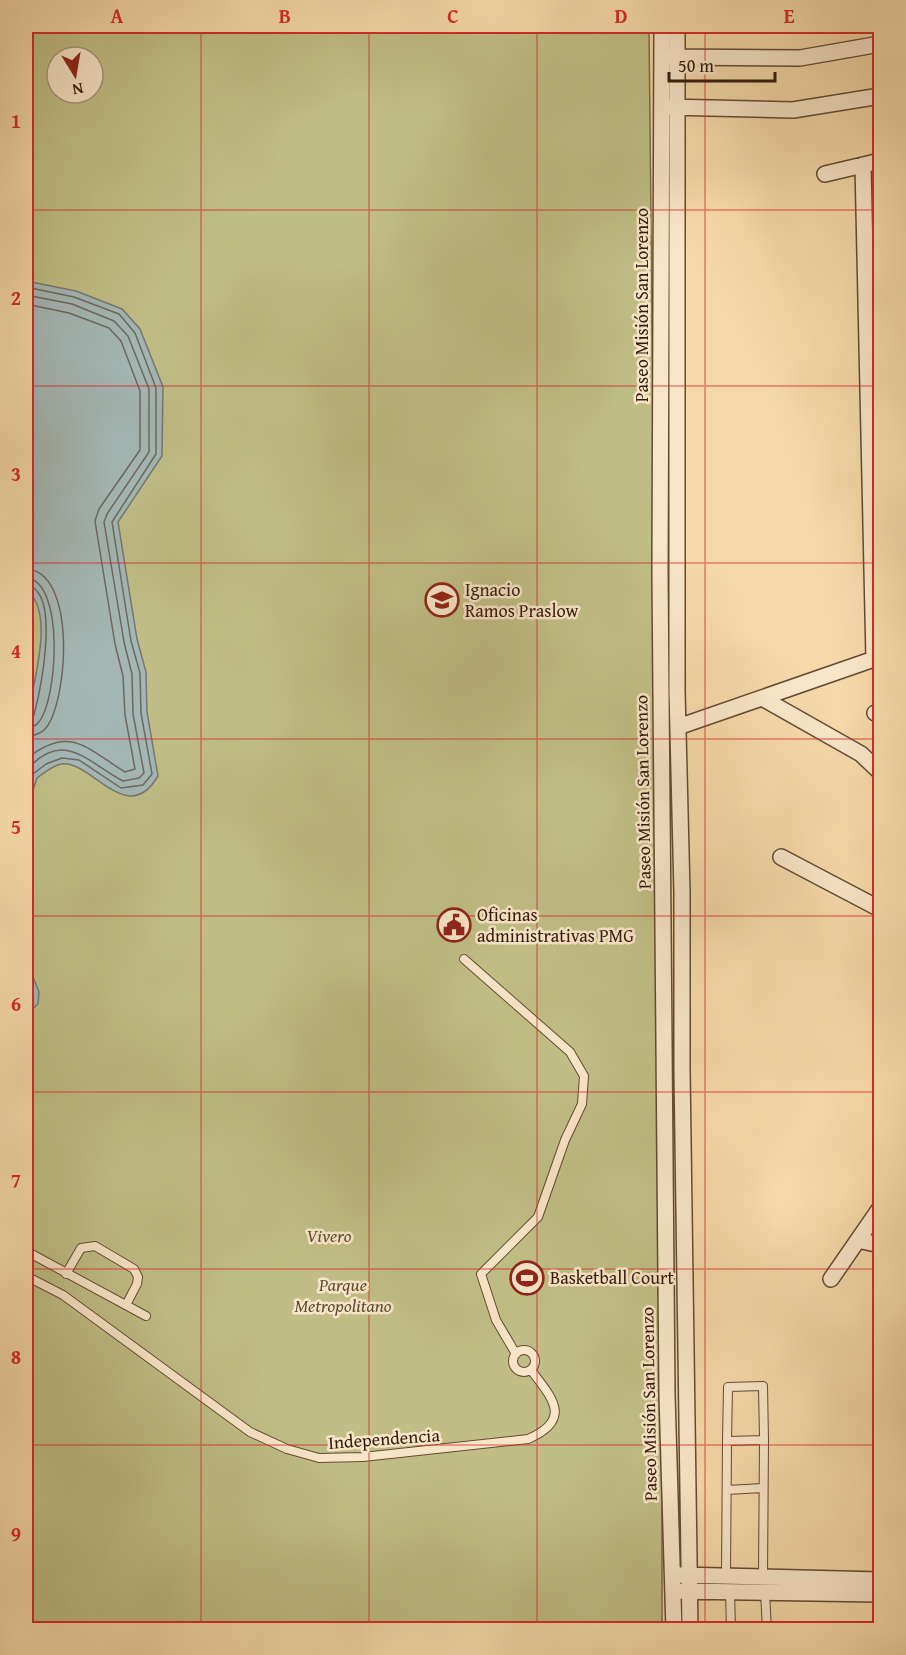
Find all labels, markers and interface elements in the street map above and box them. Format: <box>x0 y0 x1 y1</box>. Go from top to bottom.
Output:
text: A <box>111 1 124 30</box>
text: B <box>279 1 291 30</box>
text: C <box>447 1 459 30</box>
text: D <box>614 1 628 30</box>
text: E <box>784 1 795 30</box>
north arrow <box>45 45 105 105</box>
scale bar <box>669 45 776 83</box>
text: 50 m <box>678 52 714 79</box>
text: N <box>70 77 85 103</box>
text: 1 <box>11 106 21 135</box>
street label: Paseo Misión San Lorenzo <box>628 208 655 402</box>
text: 2 <box>11 283 21 312</box>
text: 3 <box>11 459 21 488</box>
place label: Ignacio Ramos Praslow <box>465 576 578 624</box>
school or university icon: Ignacio Ramos Praslow <box>424 582 460 618</box>
text: 4 <box>11 636 21 665</box>
street label: Paseo Misión San Lorenzo <box>627 695 658 889</box>
text: 5 <box>11 812 21 841</box>
place label: Oficinas administrativas PMG <box>477 901 634 949</box>
public building icon: Oficinas administrativas PMG <box>436 907 472 943</box>
text: 6 <box>11 989 21 1018</box>
text: 7 <box>11 1165 21 1194</box>
park label: Vivero <box>307 1222 352 1249</box>
sports icon: Basketball Court <box>509 1260 545 1296</box>
place label: Basketball Court <box>550 1264 674 1291</box>
park label: Parque Metropolitano <box>294 1271 392 1319</box>
street label: Paseo Misión San Lorenzo <box>633 1307 664 1501</box>
text: 8 <box>11 1342 21 1371</box>
street label: Independencia <box>327 1421 441 1456</box>
text: 9 <box>11 1519 21 1548</box>

